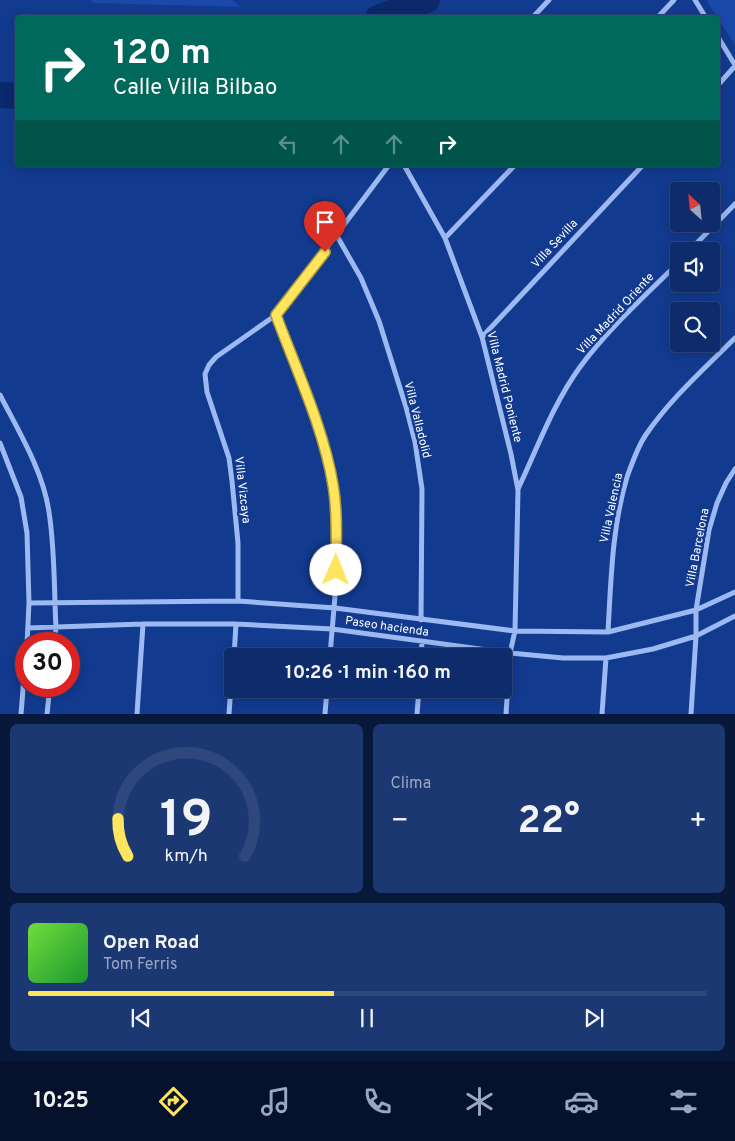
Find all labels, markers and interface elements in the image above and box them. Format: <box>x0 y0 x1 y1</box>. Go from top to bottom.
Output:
text: 120 m <box>113 32 211 76</box>
icon: right <box>30 35 95 100</box>
text: Calle Villa Bilbao <box>113 75 277 102</box>
icon: left <box>274 130 302 158</box>
icon: ahead <box>327 130 355 158</box>
icon: ahead <box>380 130 408 158</box>
icon: right <box>433 130 461 158</box>
north arrow <box>670 182 720 232</box>
map controls <box>670 182 720 352</box>
pin <box>304 201 346 252</box>
icon: arrive <box>311 208 339 236</box>
street label: Villa Sevilla <box>528 216 582 272</box>
button: sound <box>670 242 720 292</box>
street label: Villa Madrid Oriente <box>574 270 658 358</box>
button: search <box>670 302 720 352</box>
street label: Villa Madrid Poniente <box>482 330 526 444</box>
street label: Villa Valladolid <box>400 380 434 460</box>
street label: Villa Vizcaya <box>230 456 254 524</box>
street label: Villa Valencia <box>597 472 627 544</box>
street label: Villa Barcelona <box>682 507 714 589</box>
position arrow <box>309 543 361 595</box>
street label: Paseo hacienda <box>344 613 430 641</box>
speed limit sign: 30 <box>15 632 80 697</box>
text: 10:26 · 1 min · 160 m <box>285 661 451 685</box>
text: Clima <box>391 774 431 794</box>
text: 19 <box>160 789 213 855</box>
text: 22° <box>518 798 580 847</box>
text: − <box>391 804 409 840</box>
text: + <box>689 804 707 840</box>
text: km/h <box>165 845 208 868</box>
text: Open Road <box>103 931 199 955</box>
text: Tom Ferris <box>103 955 177 975</box>
icon: previous <box>127 1004 155 1032</box>
icon: pause <box>353 1004 381 1032</box>
icon: next <box>580 1004 608 1032</box>
icon: directions <box>156 1084 191 1119</box>
icon: music <box>258 1084 293 1119</box>
icon: phone <box>360 1084 395 1119</box>
icon: climate <box>462 1084 497 1119</box>
icon: car <box>564 1084 599 1119</box>
icon: filters <box>666 1084 701 1119</box>
text: 10:25 <box>34 1088 89 1115</box>

